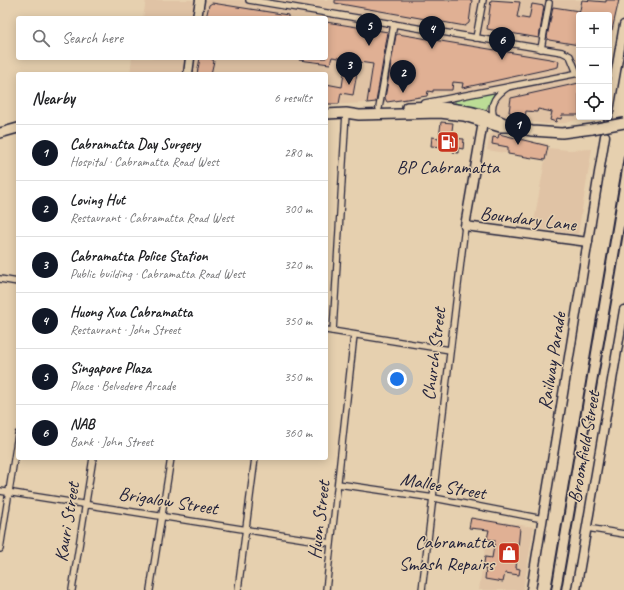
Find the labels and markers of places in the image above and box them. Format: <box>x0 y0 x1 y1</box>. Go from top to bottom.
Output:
pin: 5 <box>356 13 382 46</box>
pin: 4 <box>419 16 445 49</box>
pin: 6 <box>489 27 515 60</box>
pin: 3 <box>336 52 362 85</box>
pin: 2 <box>390 60 416 93</box>
pin: 1 <box>505 112 531 145</box>
fuel station icon: BP Cabramatta <box>435 129 461 155</box>
place label: BP Cabramatta <box>397 155 501 179</box>
place label: Cabramatta Smash Repairs <box>399 530 496 576</box>
shop icon: Cabramatta Smash Repairs <box>496 540 522 566</box>

